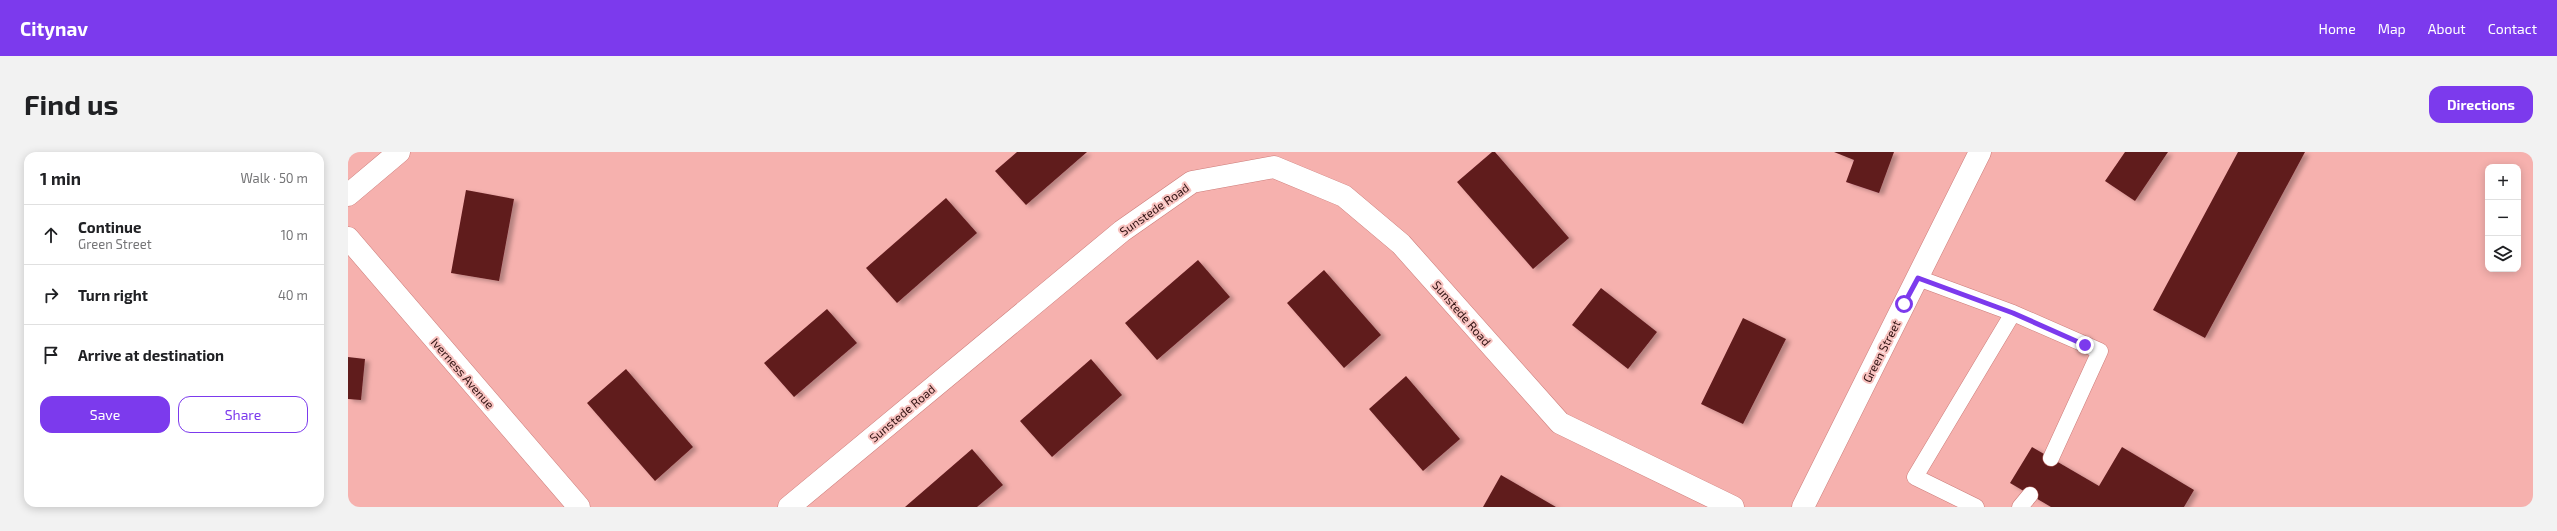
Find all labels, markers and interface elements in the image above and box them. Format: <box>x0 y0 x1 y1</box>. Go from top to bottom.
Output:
text: Citynav <box>20 17 88 40</box>
text: Home <box>2319 20 2356 37</box>
text: Map <box>2378 20 2406 37</box>
text: About <box>2428 20 2466 37</box>
text: Contact <box>2488 20 2537 37</box>
button: Directions <box>2429 86 2533 123</box>
text: Find us <box>24 87 118 121</box>
map controls <box>2485 164 2521 272</box>
button: + <box>2485 164 2521 200</box>
text: 1 min <box>40 168 81 188</box>
text: Walk · 50 m <box>240 170 308 186</box>
street label: Sunstede Road <box>1117 180 1191 238</box>
button: − <box>2485 200 2521 236</box>
text: Continue <box>78 218 141 236</box>
icon: ahead <box>40 224 62 246</box>
text: 10 m <box>281 227 308 243</box>
text: Green Street <box>78 236 152 252</box>
button: layers <box>2485 236 2521 272</box>
street label: Sunstede Road <box>1430 278 1494 348</box>
icon: right <box>40 284 62 306</box>
text: Turn right <box>78 286 148 304</box>
text: 40 m <box>278 287 308 303</box>
route start <box>1895 295 1913 313</box>
street label: Green Street <box>1859 317 1903 385</box>
street label: Iverness Avenue <box>429 335 497 411</box>
route end <box>2076 336 2094 354</box>
icon: arrive <box>40 344 62 366</box>
text: Arrive at destination <box>78 346 224 364</box>
street label: Sunstede Road <box>866 382 938 444</box>
button: Save <box>40 396 170 433</box>
button: Share <box>178 396 308 433</box>

